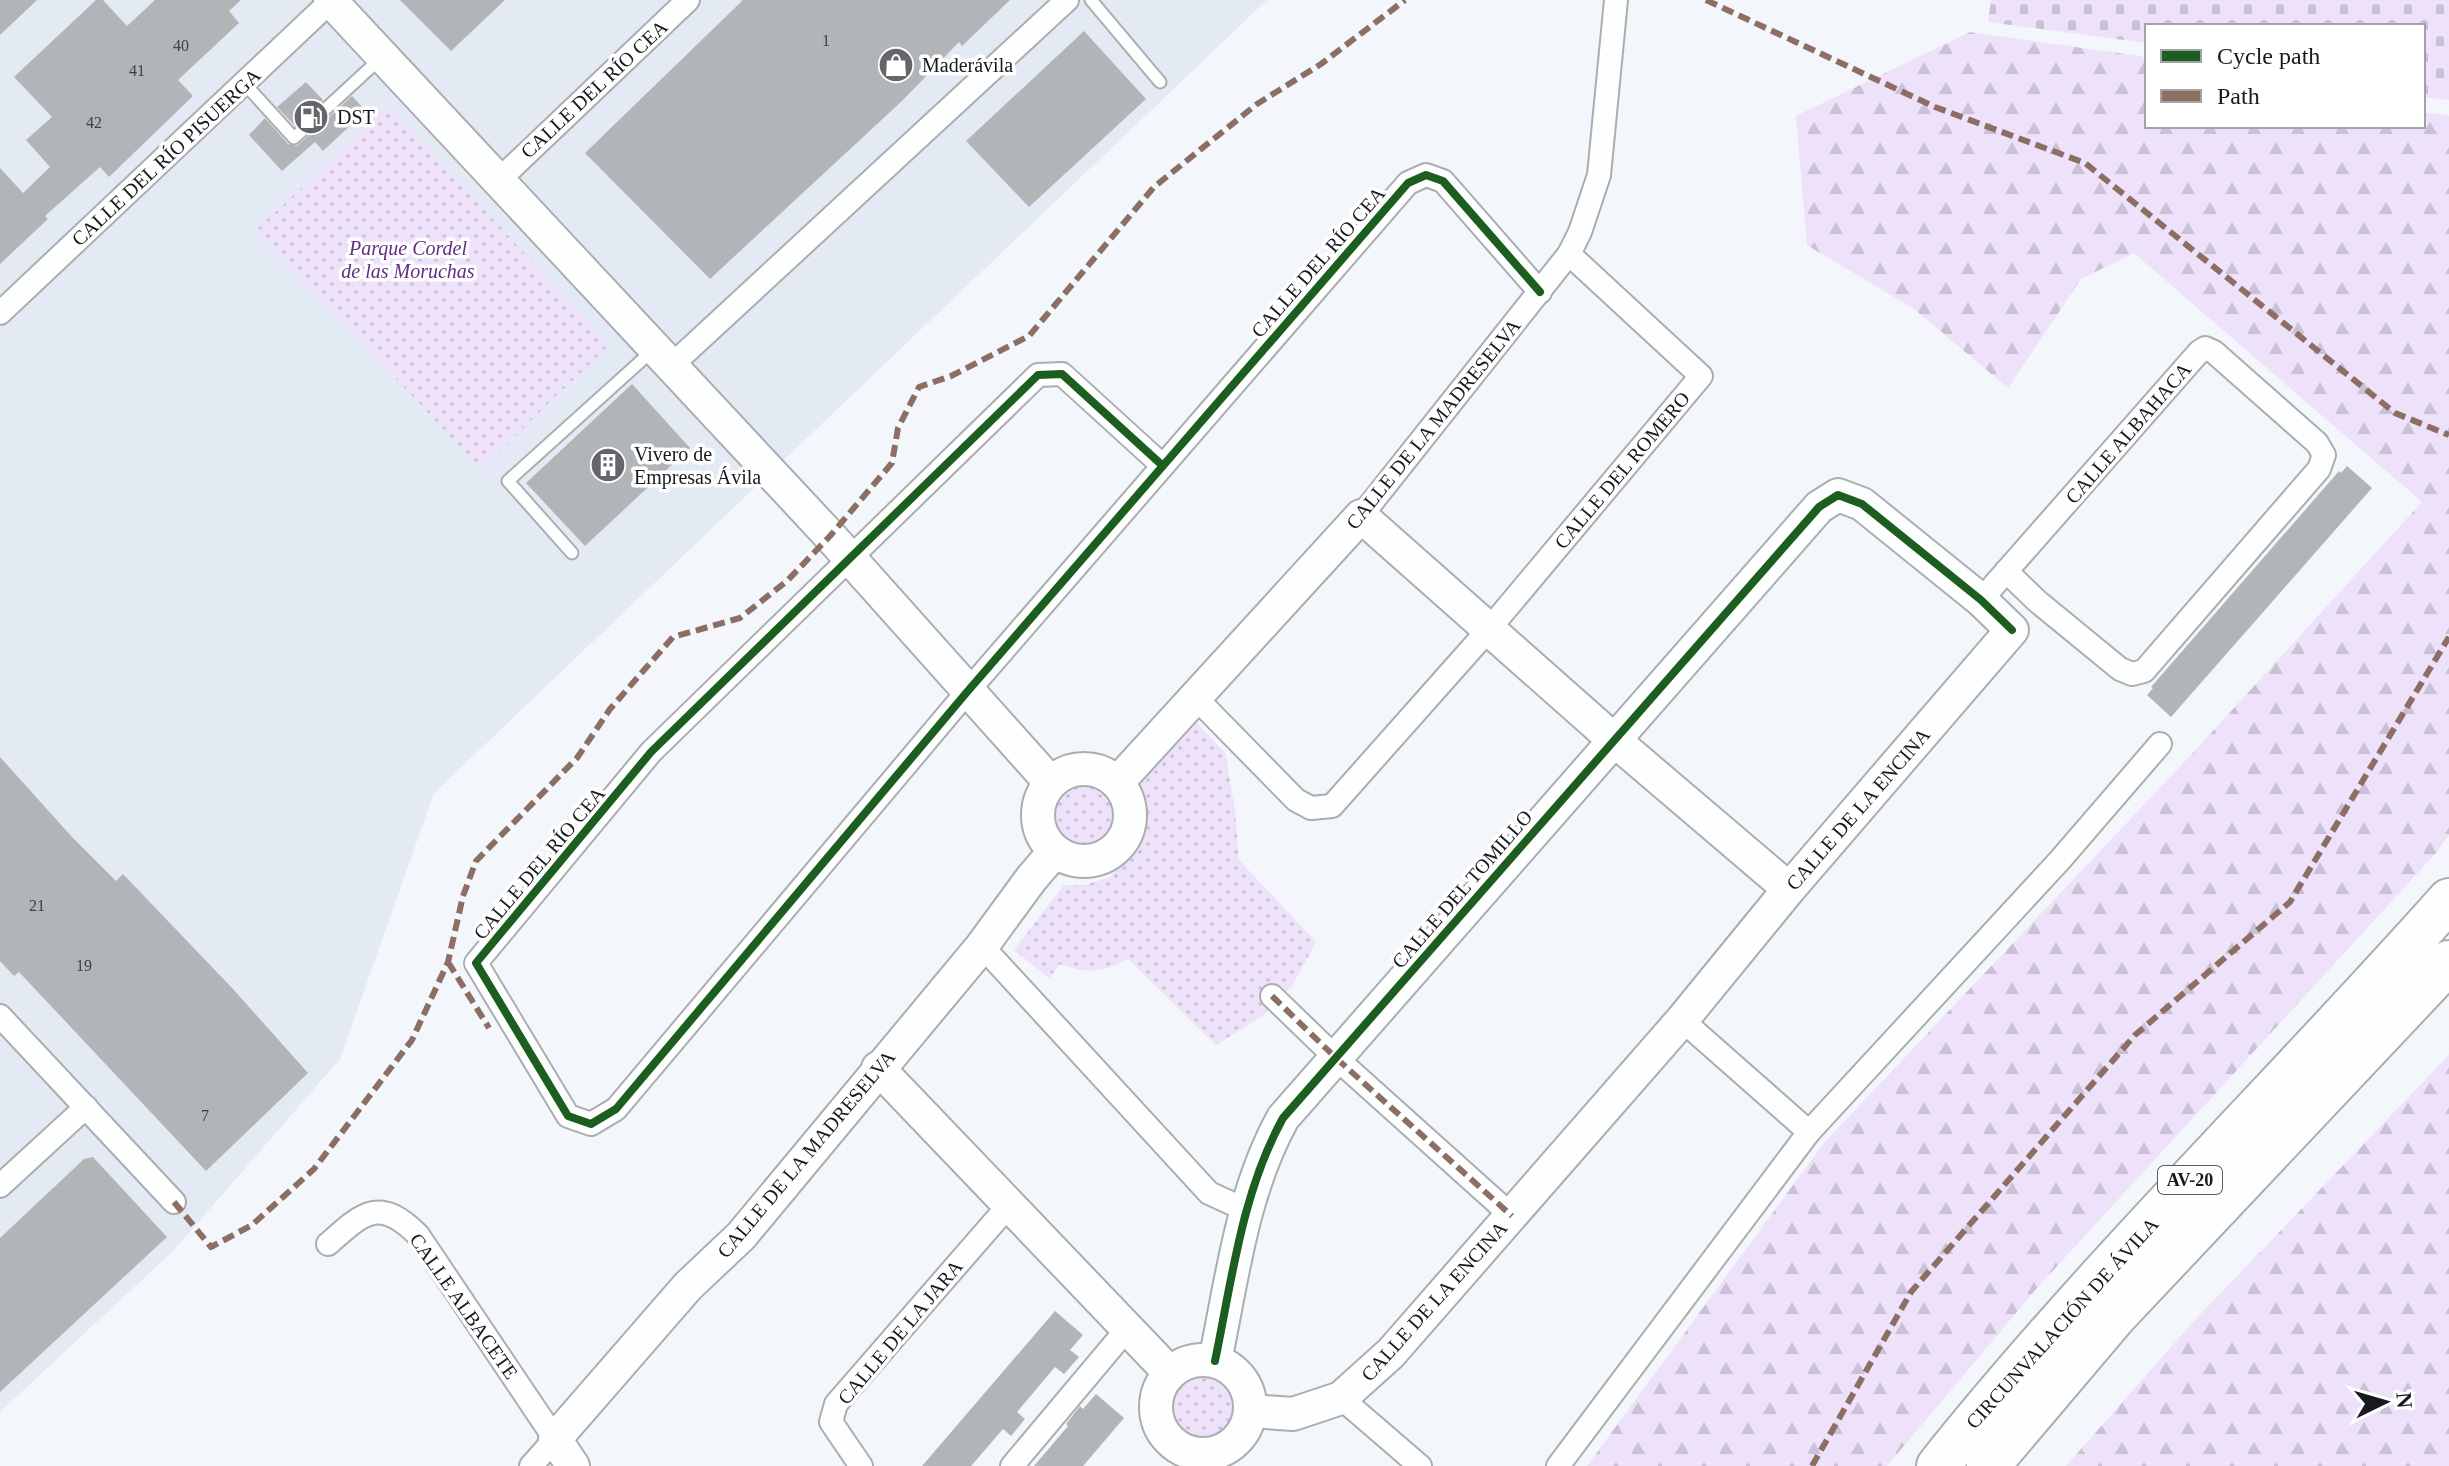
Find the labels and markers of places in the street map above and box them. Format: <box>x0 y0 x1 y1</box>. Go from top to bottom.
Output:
shop icon: Maderávila <box>877 46 915 84</box>
place label: Maderávila <box>922 54 1013 76</box>
fuel station icon: DST <box>292 98 330 136</box>
place label: DST <box>337 106 375 128</box>
place label: Vivero de Empresas Ávila <box>634 443 761 489</box>
building icon: Vivero de Empresas Ávila <box>589 446 627 484</box>

